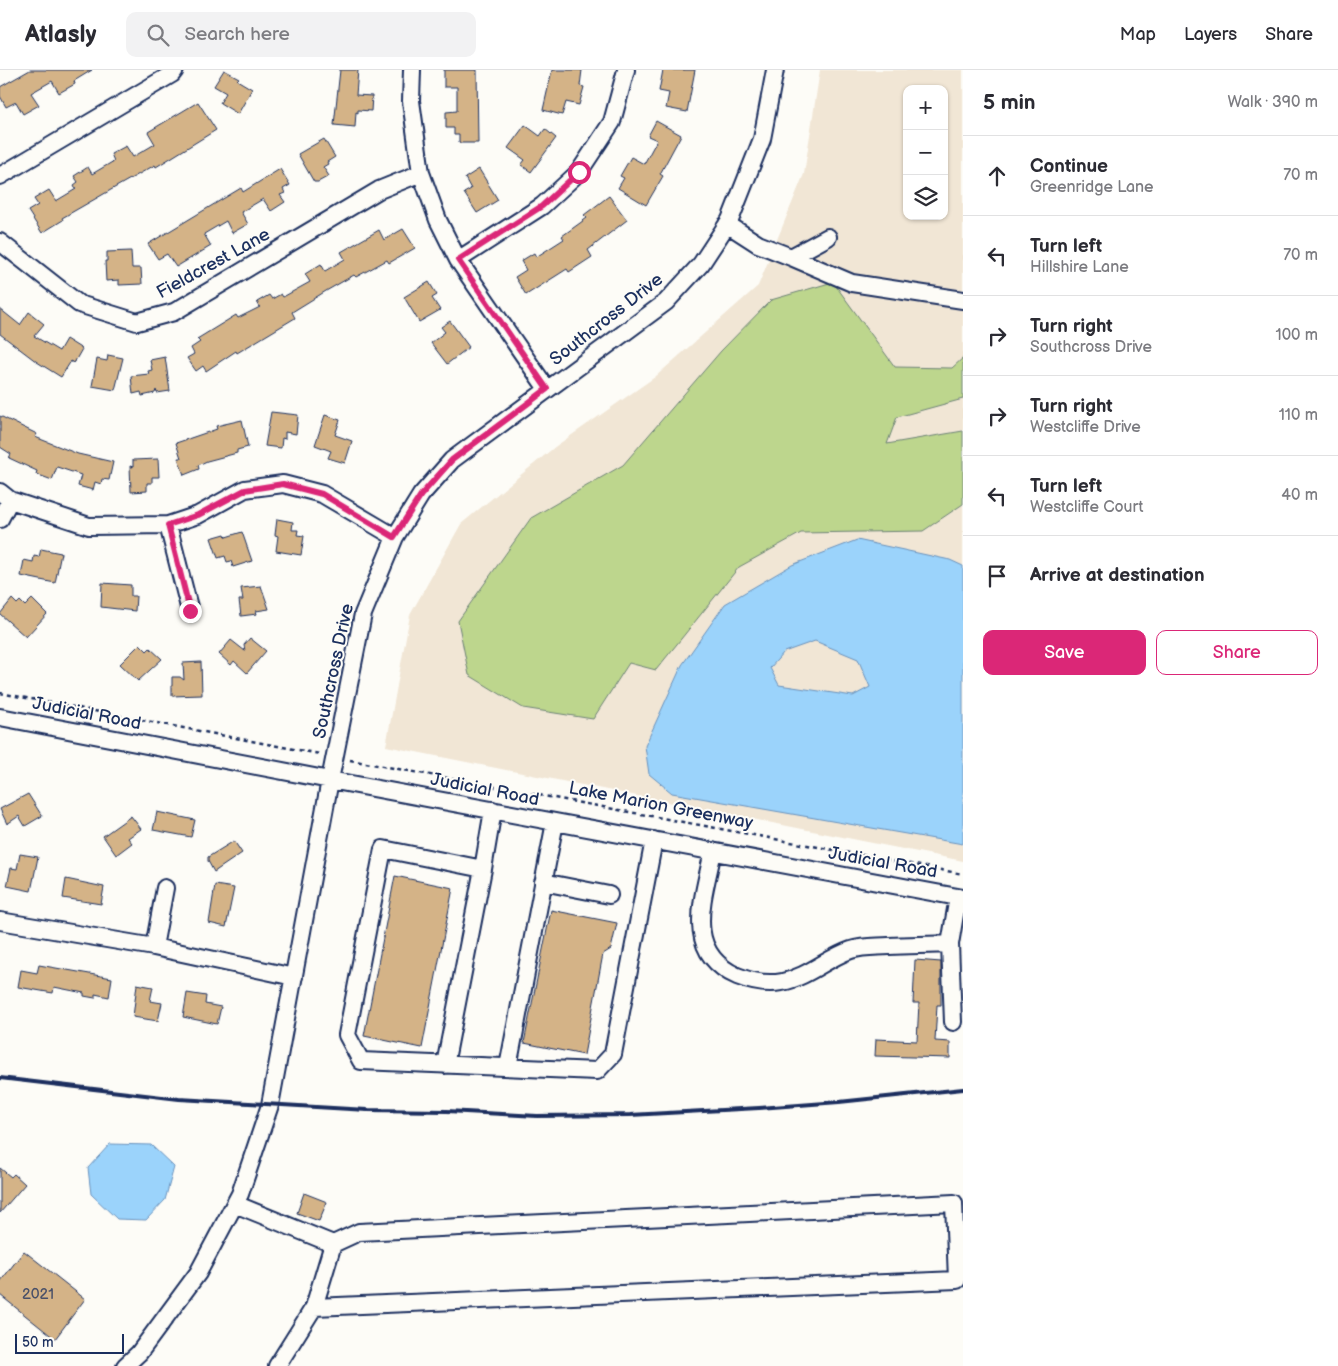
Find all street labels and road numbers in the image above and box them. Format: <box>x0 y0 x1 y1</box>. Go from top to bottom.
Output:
street label: Fieldcrest Lane <box>153 223 274 303</box>
street label: Southcross Drive <box>546 269 667 370</box>
street label: Southcross Drive <box>309 601 358 740</box>
street label: Judicial Road <box>31 693 143 734</box>
street label: Judicial Road <box>429 769 541 810</box>
street label: Lake Marion Greenway <box>567 777 756 834</box>
street label: Judicial Road <box>827 843 939 882</box>

